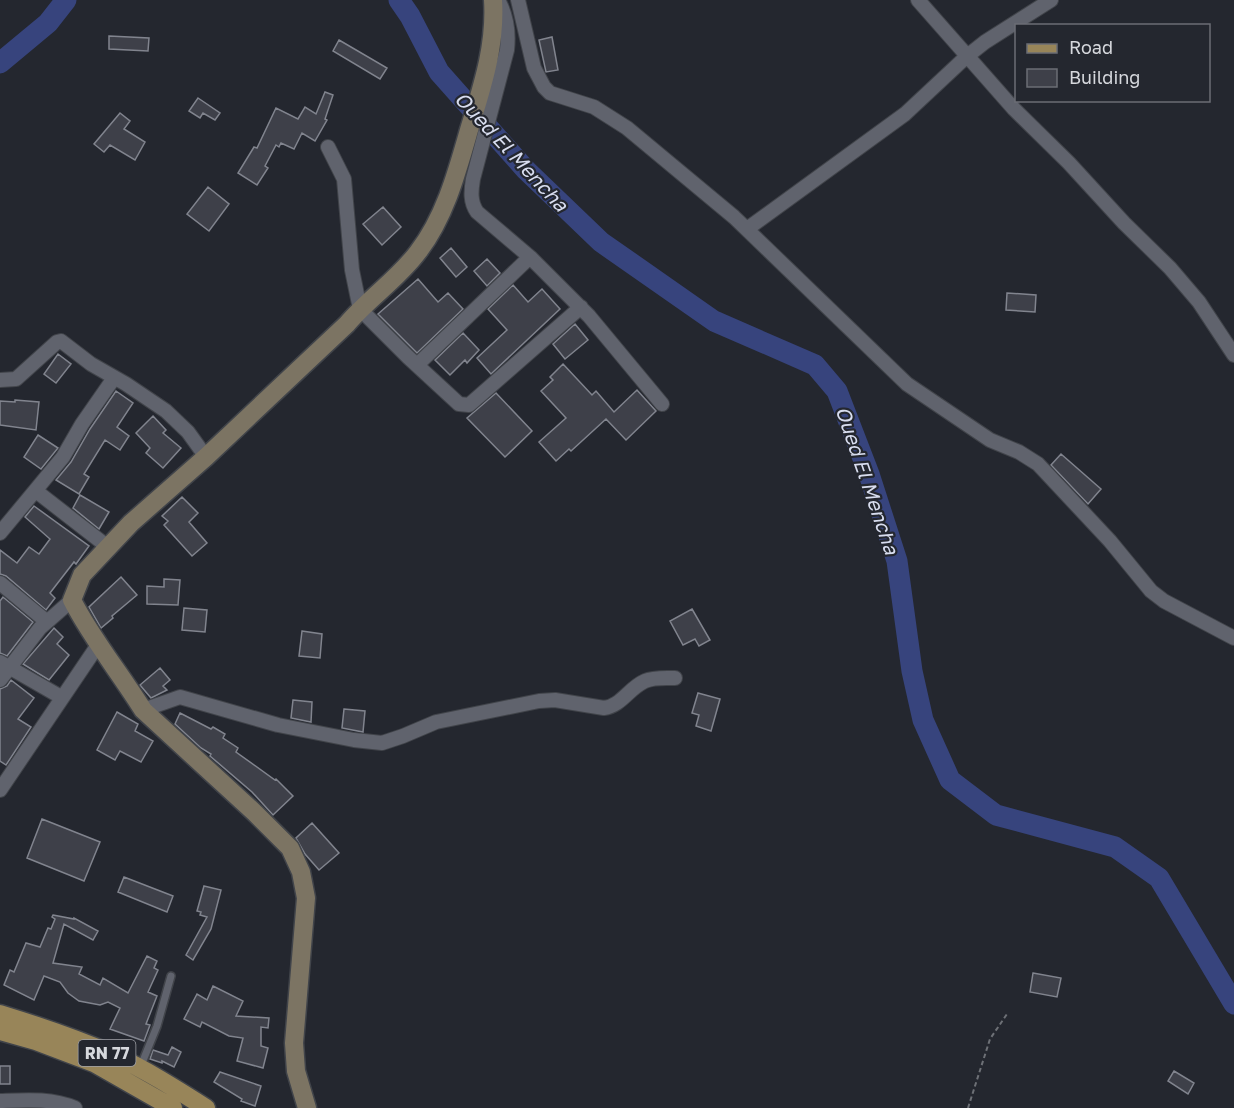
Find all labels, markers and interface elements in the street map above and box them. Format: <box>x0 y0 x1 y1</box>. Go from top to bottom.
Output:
legend <box>1015 24 1210 102</box>
text: Road <box>1069 36 1113 58</box>
text: Building <box>1069 66 1140 88</box>
water label: Oued El Mencha <box>450 86 574 216</box>
water label: Oued El Mencha <box>831 403 905 558</box>
road number: RN 77 <box>78 1040 136 1066</box>

